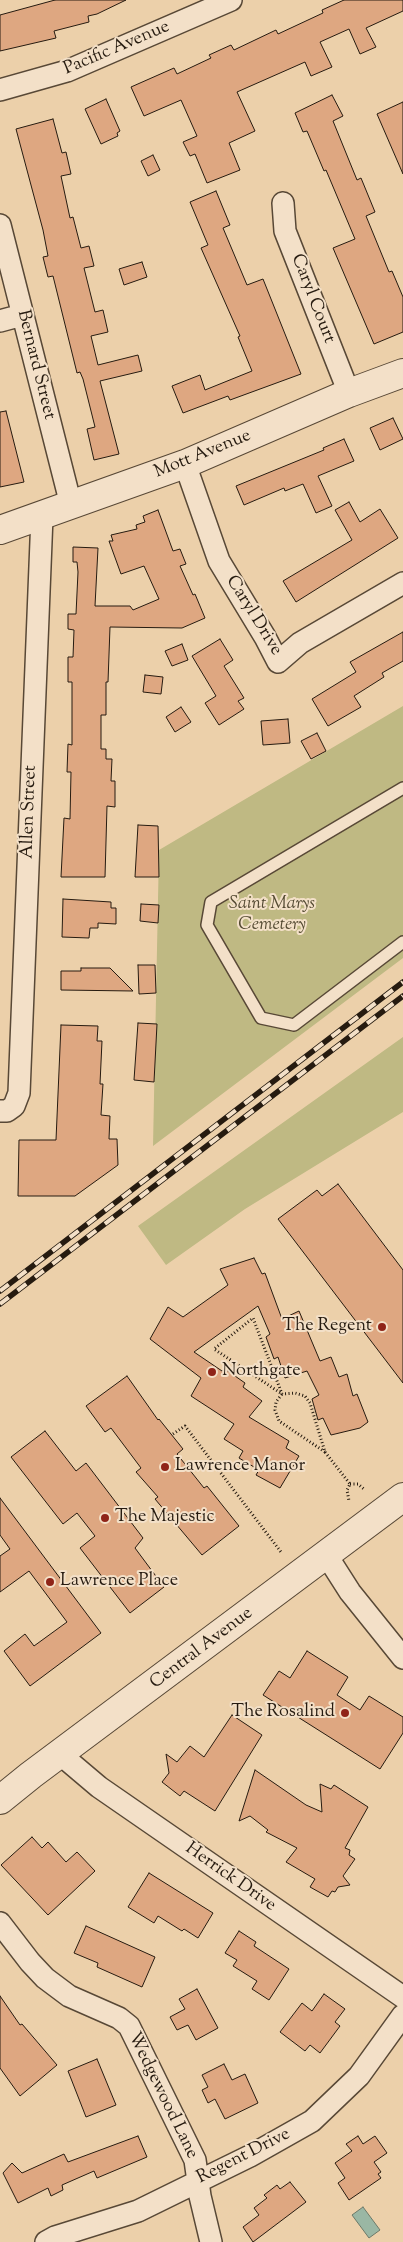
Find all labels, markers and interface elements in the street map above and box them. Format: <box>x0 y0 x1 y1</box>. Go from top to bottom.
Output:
street label: Pacific Avenue <box>61 17 173 81</box>
street label: Caryl Court <box>285 251 339 347</box>
street label: Bernard Street <box>11 308 59 422</box>
street label: Mott Avenue <box>152 426 254 484</box>
street label: Caryl Drive <box>220 572 286 660</box>
street label: Allen Street <box>18 765 42 859</box>
park label: Saint Marys Cemetery <box>229 894 315 936</box>
place label: The Regent <box>282 1316 372 1338</box>
marker: The Regent <box>376 1321 388 1333</box>
place label: Northgate <box>222 1361 301 1383</box>
marker: Northgate <box>206 1366 218 1378</box>
place label: Lawrence Manor <box>175 1456 305 1478</box>
marker: Lawrence Manor <box>159 1461 171 1473</box>
place label: The Majestic <box>115 1507 215 1529</box>
marker: The Majestic <box>99 1512 111 1524</box>
place label: Lawrence Place <box>60 1571 178 1593</box>
marker: Lawrence Place <box>44 1576 56 1588</box>
street label: Central Avenue <box>146 1603 258 1695</box>
place label: The Rosalind <box>231 1702 335 1724</box>
marker: The Rosalind <box>339 1707 351 1719</box>
street label: Herrick Drive <box>180 1839 280 1917</box>
street label: Wedgewood Lane <box>122 2029 202 2163</box>
street label: Regent Drive <box>194 2124 294 2190</box>

